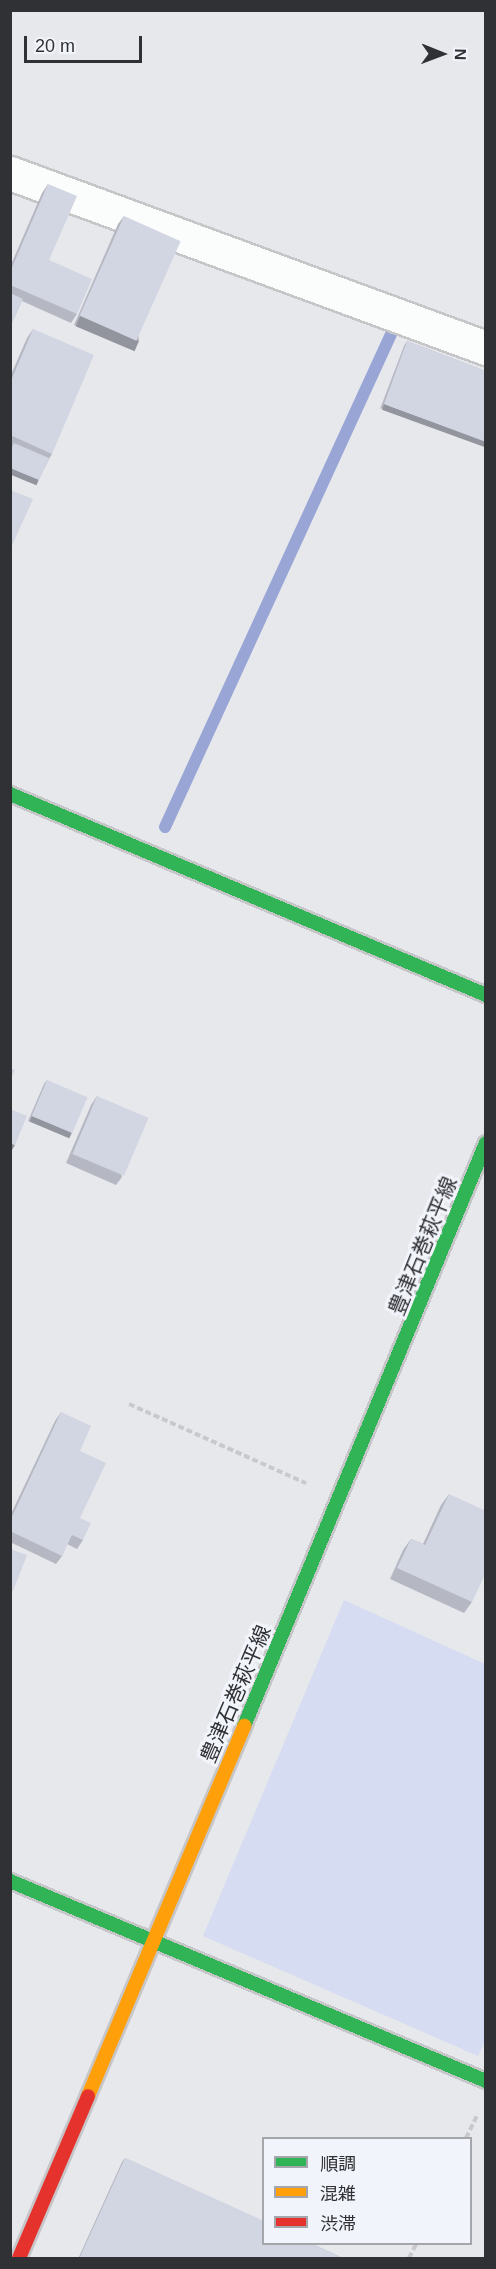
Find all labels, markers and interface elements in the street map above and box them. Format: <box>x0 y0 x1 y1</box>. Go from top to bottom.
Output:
scale bar <box>27 24 146 62</box>
north arrow <box>412 24 472 84</box>
text: 20 m <box>35 36 75 56</box>
text: N <box>452 48 469 60</box>
street label: 豊津石巻萩平線 <box>384 1173 462 1319</box>
street label: 豊津石巻萩平線 <box>196 1621 276 1767</box>
legend <box>262 2137 472 2245</box>
text: 順調 <box>320 2154 356 2174</box>
text: 混雑 <box>320 2184 356 2204</box>
text: 渋滞 <box>320 2214 356 2234</box>

